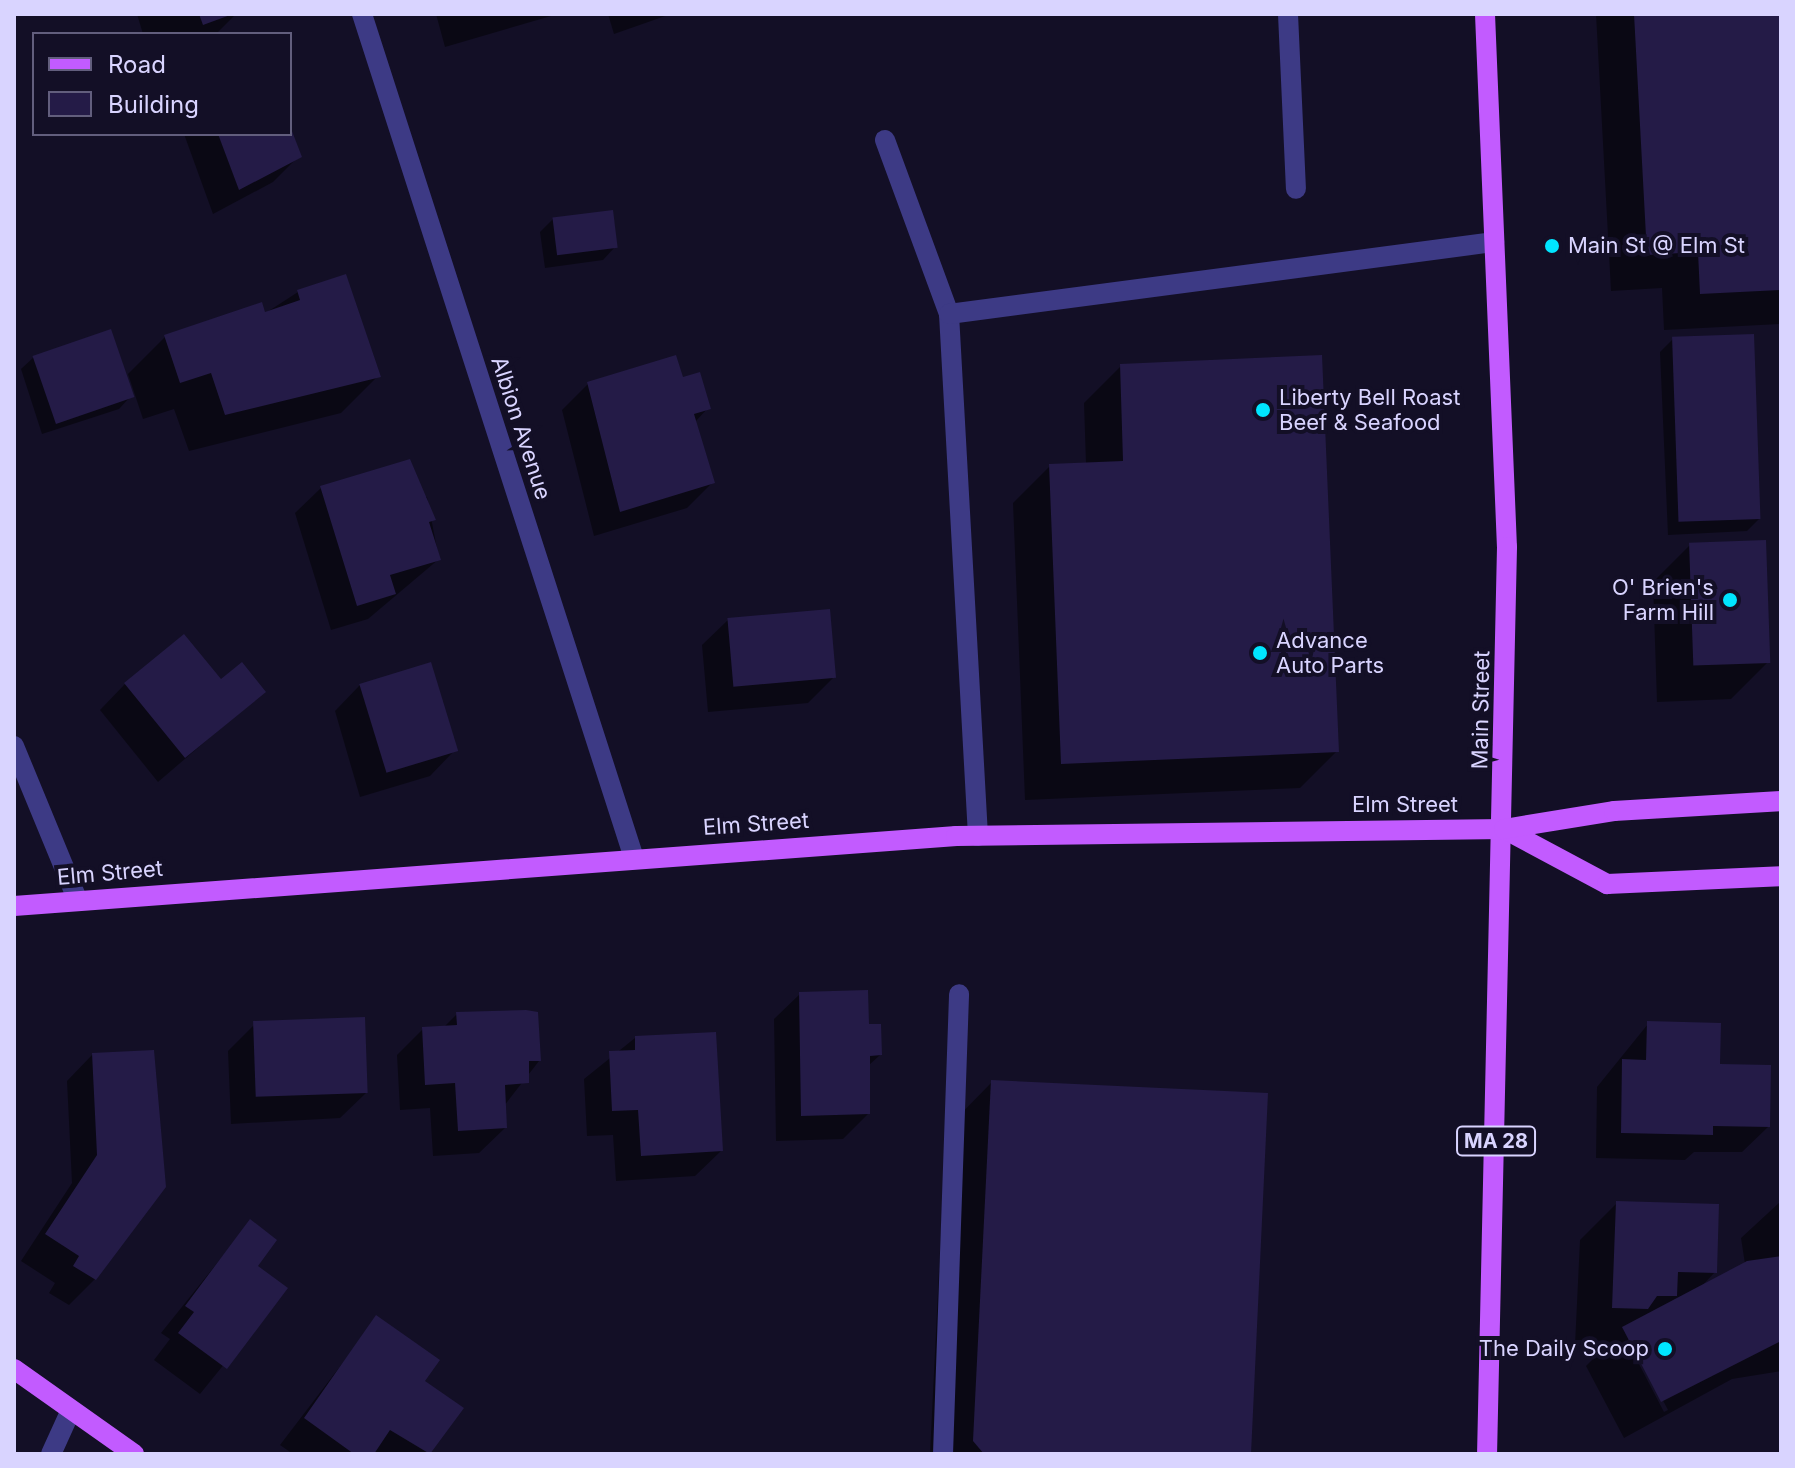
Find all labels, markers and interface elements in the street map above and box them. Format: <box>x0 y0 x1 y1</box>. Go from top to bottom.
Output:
legend <box>32 32 292 136</box>
text: Road <box>108 50 166 79</box>
text: Building <box>108 90 199 119</box>
place label: Main St @ Elm St <box>1568 233 1745 259</box>
marker: Main St @ Elm St <box>1543 237 1561 255</box>
street label: Albion Avenue <box>485 353 557 503</box>
place label: Liberty Bell Roast Beef & Seafood <box>1279 384 1460 436</box>
marker: Liberty Bell Roast Beef & Seafood <box>1254 401 1272 419</box>
place label: O' Brien's Farm Hill <box>1612 574 1714 626</box>
marker: O' Brien's Farm Hill <box>1721 591 1739 609</box>
place label: Advance Auto Parts <box>1276 627 1384 678</box>
marker: Advance Auto Parts <box>1251 644 1269 662</box>
street label: Main Street <box>1467 650 1495 770</box>
street label: Elm Street <box>1352 792 1458 818</box>
street label: Elm Street <box>702 807 810 841</box>
street label: Elm Street <box>56 855 164 891</box>
road number: MA 28 <box>1456 1125 1536 1157</box>
place label: The Daily Scoop <box>1479 1336 1649 1362</box>
marker: The Daily Scoop <box>1656 1340 1674 1358</box>

